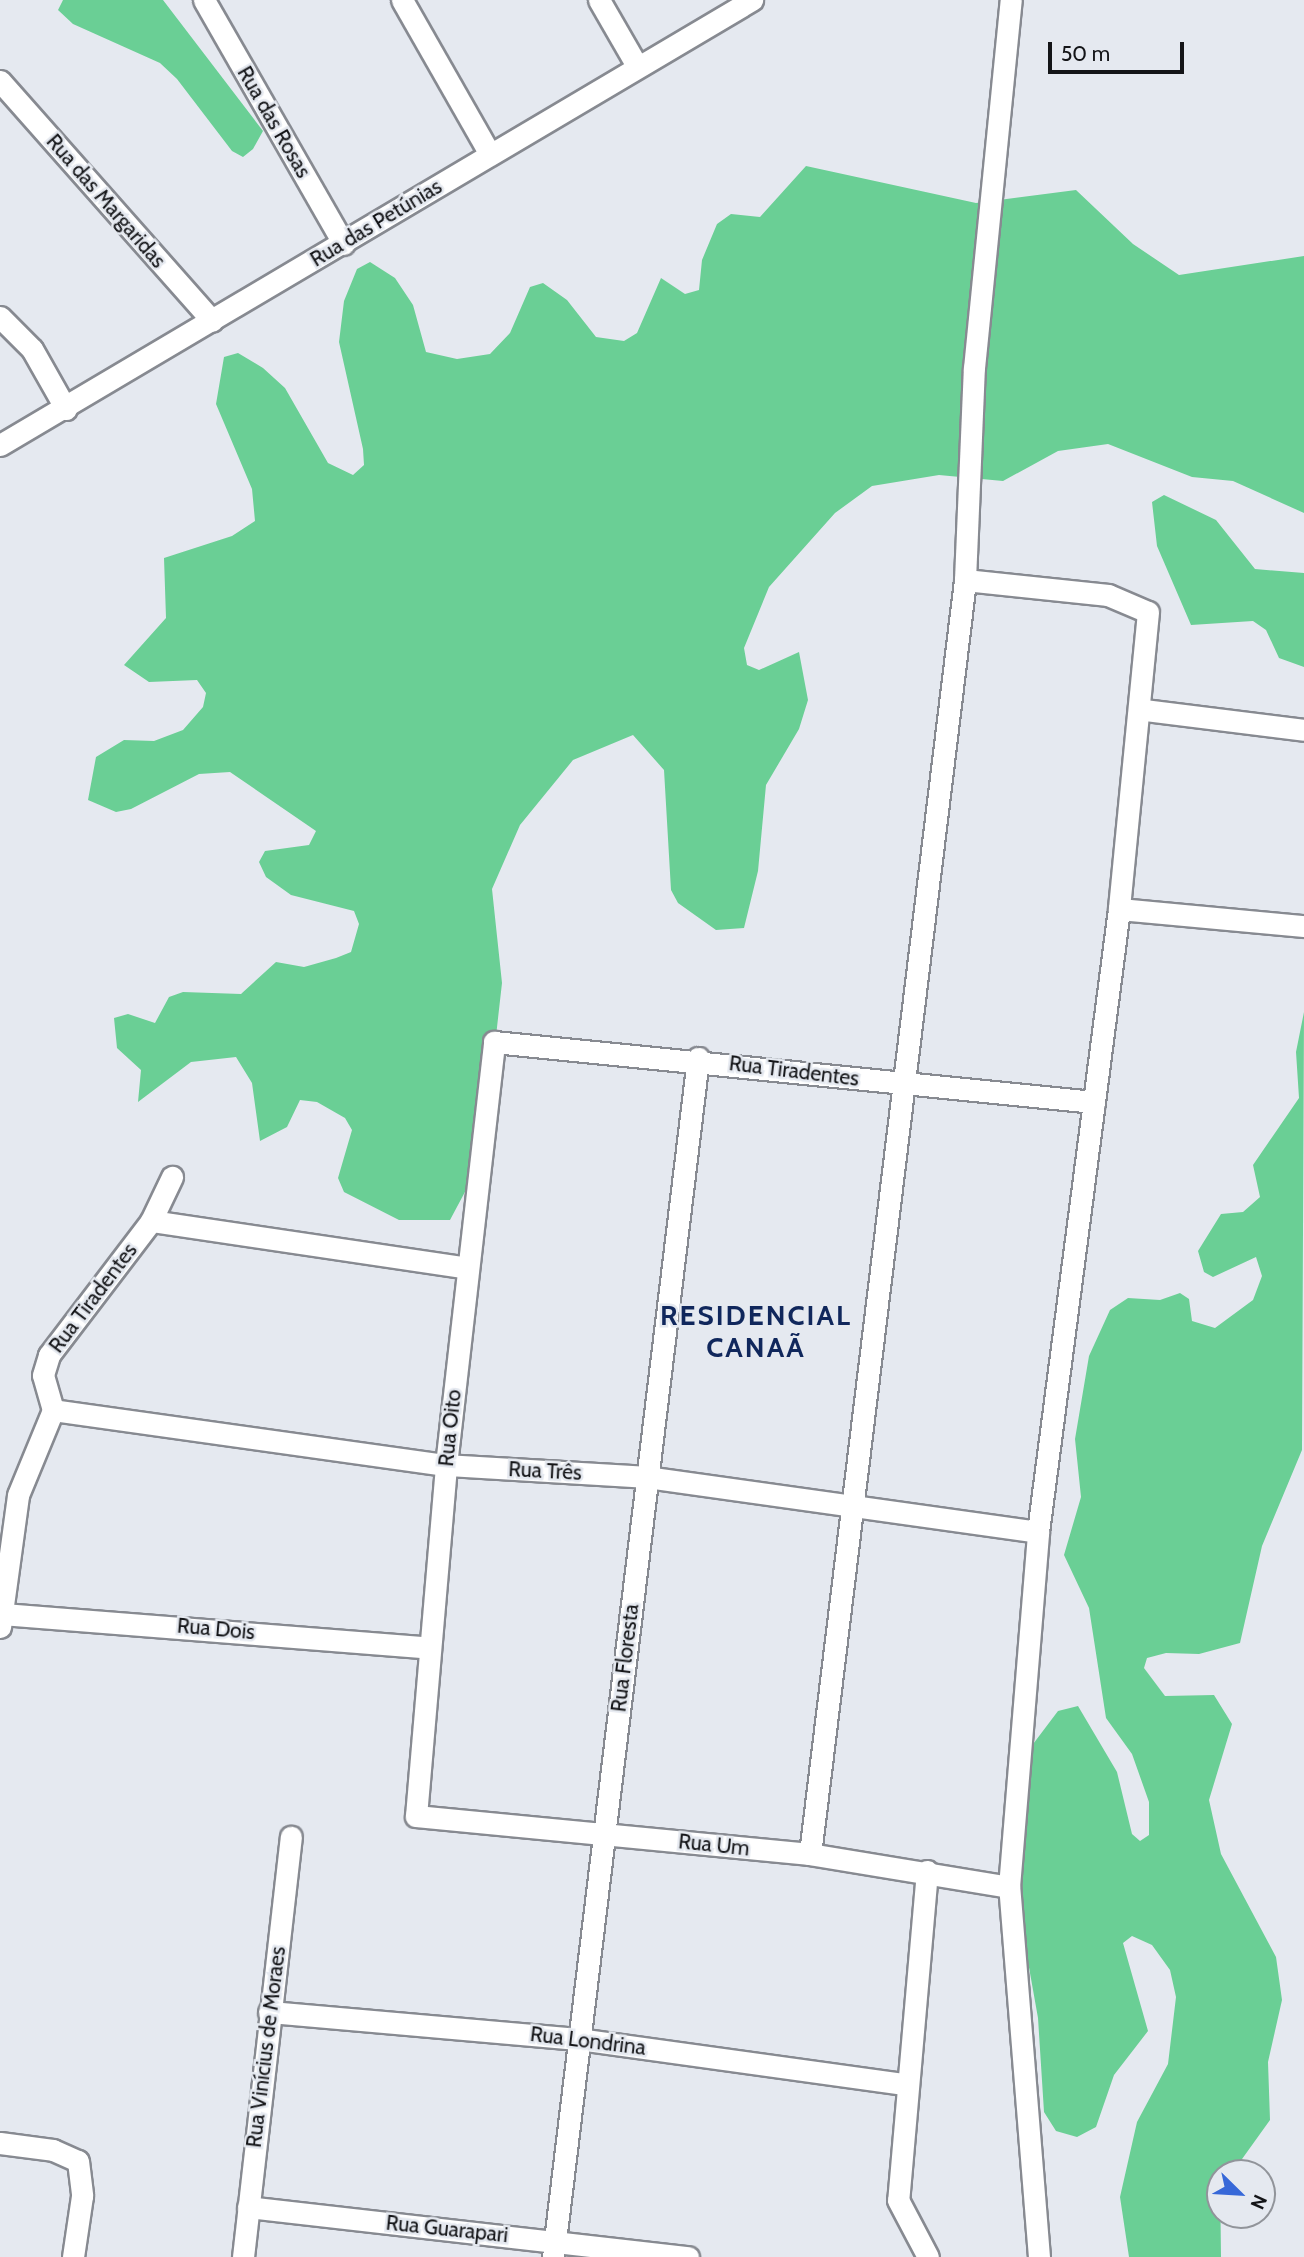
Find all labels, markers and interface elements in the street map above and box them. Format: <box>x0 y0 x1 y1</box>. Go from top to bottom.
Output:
scale bar <box>1052 28 1188 72</box>
text: 50 m <box>1061 41 1110 66</box>
street label: Rua das Rosas <box>232 62 316 182</box>
street label: Rua das Margaridas <box>41 129 171 273</box>
street label: Rua das Petúnias <box>306 174 446 272</box>
street label: Rua Tiradentes <box>728 1051 860 1091</box>
street label: Rua Tiradentes <box>44 1238 142 1358</box>
district label: RESIDENCIAL CANAÃ <box>661 1298 851 1364</box>
street label: Rua Oito <box>433 1388 467 1468</box>
street label: Rua Três <box>508 1456 582 1486</box>
street label: Rua Floresta <box>606 1603 644 1713</box>
street label: Rua Dois <box>176 1613 256 1645</box>
street label: Rua Um <box>677 1829 751 1861</box>
street label: Rua Vinícius de Moraes <box>241 1945 291 2149</box>
street label: Rua Londrina <box>529 2021 647 2061</box>
north arrow <box>1206 2159 1276 2229</box>
text: N <box>1246 2191 1272 2213</box>
street label: Rua Guarapari <box>385 2210 509 2248</box>

